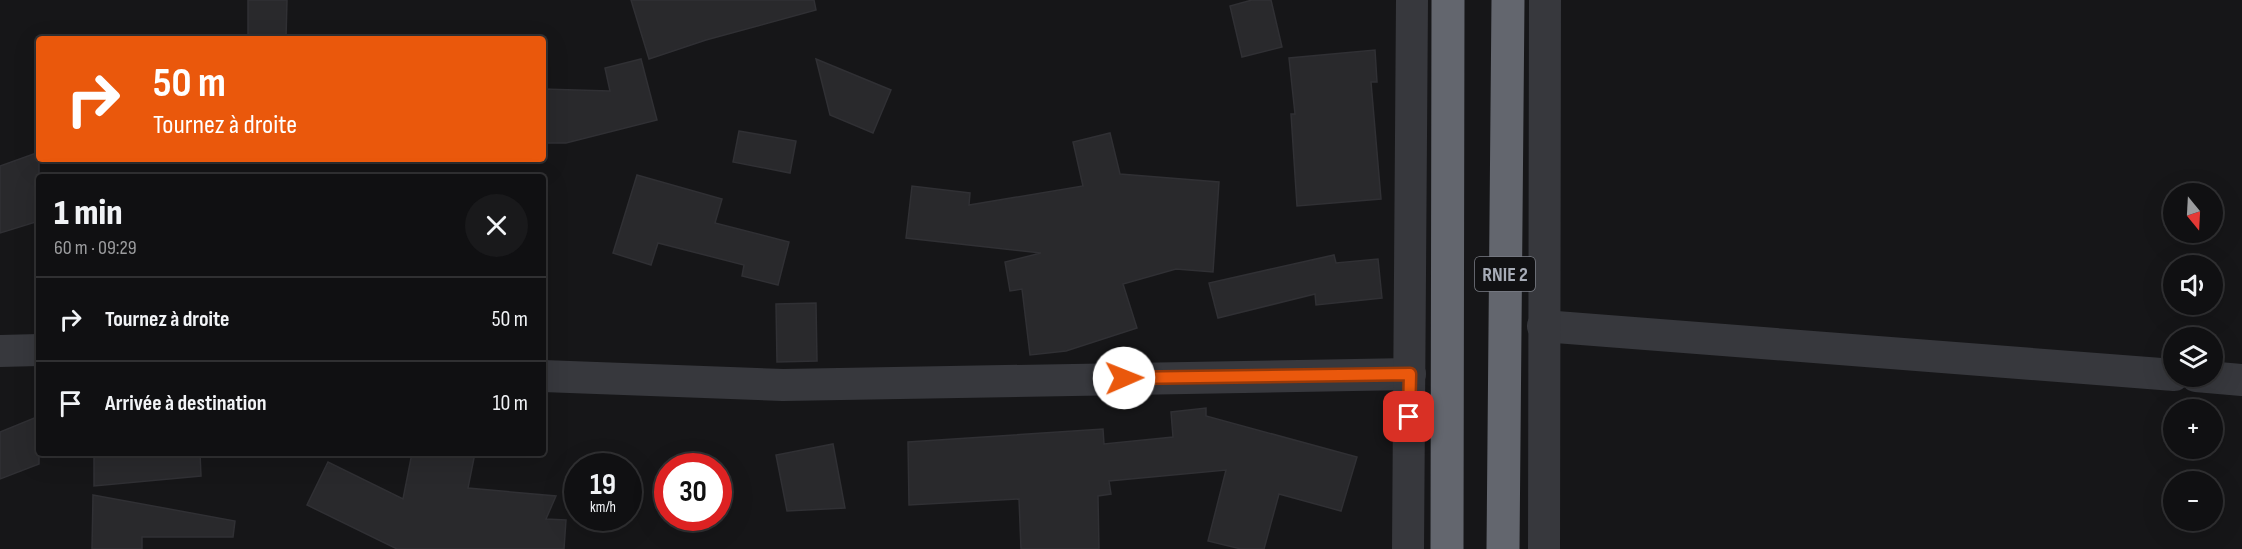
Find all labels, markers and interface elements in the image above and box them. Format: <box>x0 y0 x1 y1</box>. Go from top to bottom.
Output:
text: 50 m <box>153 58 226 109</box>
icon: right <box>54 60 132 138</box>
text: Tournez à droite <box>153 109 297 141</box>
north arrow <box>2163 183 2223 243</box>
map controls <box>2163 183 2223 531</box>
text: 1 min <box>54 192 122 235</box>
button: close <box>465 194 528 257</box>
text: 60 m · 09:29 <box>54 236 137 260</box>
button: sound <box>2163 255 2223 315</box>
road number: RNIE 2 <box>1475 257 1535 291</box>
icon: right <box>54 303 87 336</box>
text: Tournez à droite <box>105 306 230 333</box>
text: 50 m <box>492 306 528 333</box>
button: layers <box>2163 327 2223 387</box>
position arrow <box>1092 346 1156 410</box>
icon: arrive <box>54 387 87 420</box>
text: Arrivée à destination <box>105 390 267 417</box>
text: 10 m <box>493 390 528 417</box>
pin <box>1383 391 1434 442</box>
button: + <box>2163 399 2223 459</box>
icon: arrive <box>1392 400 1425 433</box>
speed limit sign: 30 <box>654 453 732 531</box>
text: 19 <box>590 467 616 503</box>
button: − <box>2163 471 2223 531</box>
text: km/h <box>590 498 616 517</box>

